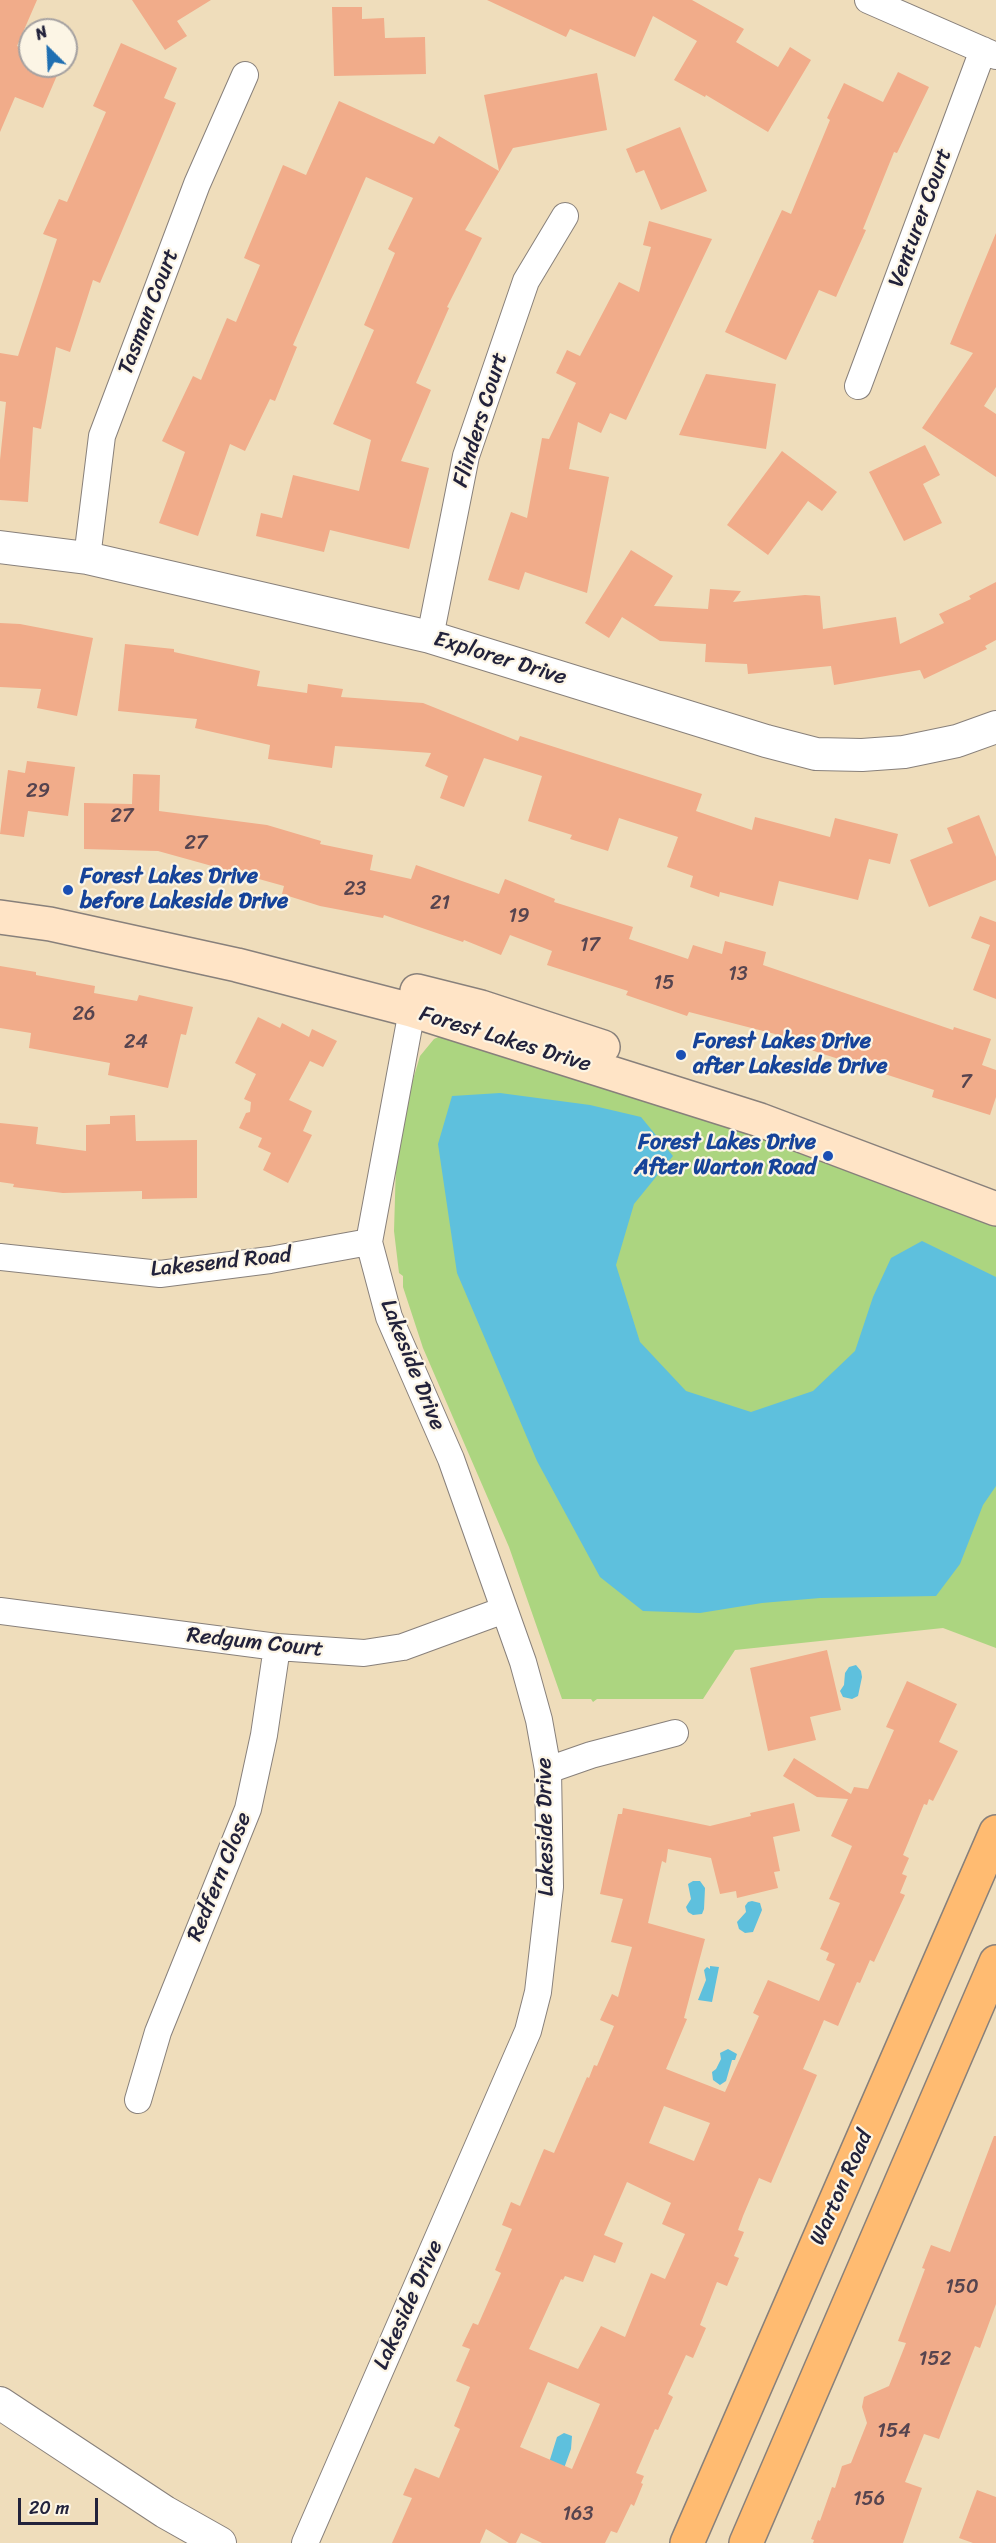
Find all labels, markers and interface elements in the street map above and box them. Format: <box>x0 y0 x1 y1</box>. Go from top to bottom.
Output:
text: N <box>30 17 52 48</box>
north arrow <box>18 18 78 78</box>
street label: Venturer Court <box>884 145 958 291</box>
street label: Tasman Court <box>113 245 185 379</box>
street label: Flinders Court <box>448 350 514 490</box>
street label: Explorer Drive <box>430 626 570 692</box>
house number: 29 <box>26 780 50 804</box>
house number: 27 <box>111 805 133 829</box>
house number: 27 <box>185 832 207 856</box>
place label: Forest Lakes Drive before Lakeside Drive <box>80 864 288 915</box>
house number: 23 <box>344 878 366 902</box>
marker: Forest Lakes Drive before Lakeside Drive <box>61 883 75 897</box>
house number: 21 <box>430 892 450 916</box>
house number: 19 <box>509 905 529 929</box>
house number: 17 <box>580 934 600 958</box>
house number: 13 <box>728 963 748 987</box>
house number: 15 <box>654 972 674 996</box>
street label: Forest Lakes Drive <box>416 1001 594 1079</box>
house number: 26 <box>73 1003 95 1027</box>
place label: Forest Lakes Drive after Lakeside Drive <box>693 1029 887 1080</box>
house number: 24 <box>124 1031 148 1055</box>
marker: Forest Lakes Drive after Lakeside Drive <box>674 1048 688 1062</box>
house number: 7 <box>960 1071 972 1095</box>
place label: Forest Lakes Drive After Warton Road <box>634 1130 816 1182</box>
marker: Forest Lakes Drive After Warton Road <box>821 1149 835 1163</box>
street label: Lakesend Road <box>149 1242 293 1284</box>
street label: Lakeside Drive <box>374 1296 450 1434</box>
street label: Redgum Court <box>185 1623 325 1663</box>
street label: Lakeside Drive <box>532 1757 560 1897</box>
street label: Redfern Close <box>182 1809 258 1945</box>
street label: Warton Road <box>805 2127 879 2249</box>
street label: Lakeside Drive <box>369 2236 449 2374</box>
house number: 150 <box>945 2276 979 2300</box>
house number: 152 <box>919 2348 951 2372</box>
house number: 154 <box>877 2420 911 2444</box>
scale bar <box>21 2486 100 2524</box>
house number: 156 <box>853 2488 885 2512</box>
text: 20 m <box>29 2492 69 2524</box>
house number: 163 <box>563 2503 593 2527</box>

